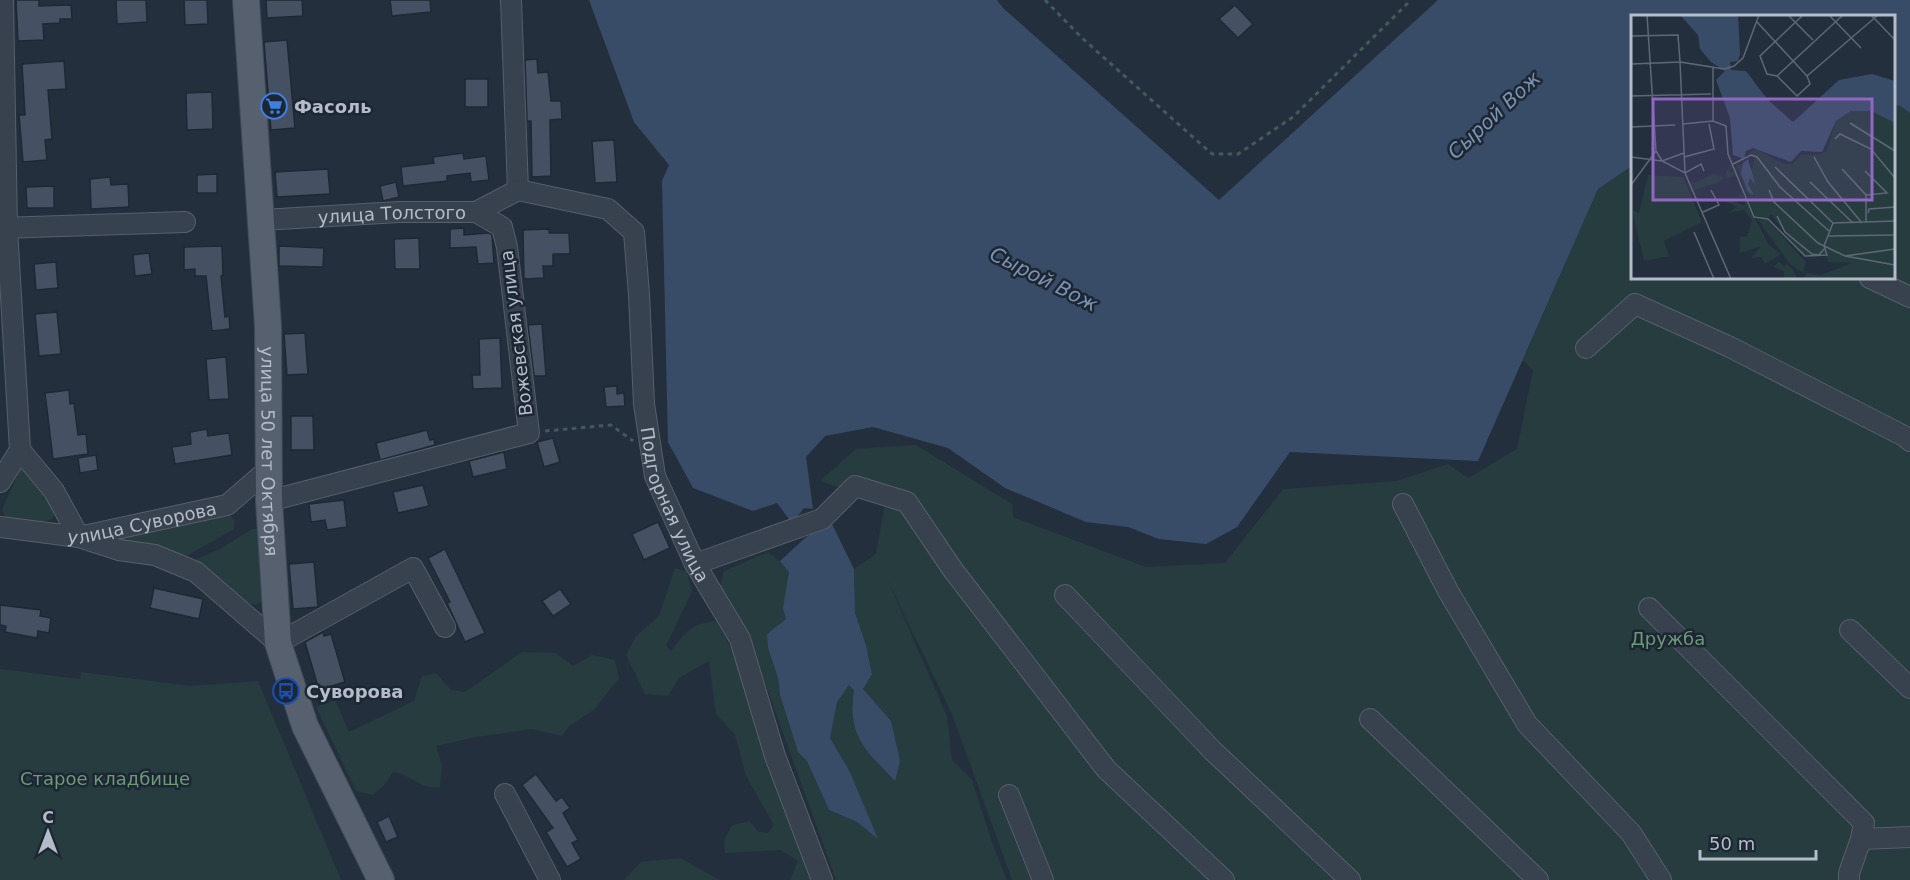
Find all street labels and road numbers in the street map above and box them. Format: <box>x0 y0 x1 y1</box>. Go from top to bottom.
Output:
street label: улица Толстого <box>317 201 466 227</box>
street label: Вожевская улица <box>495 249 537 417</box>
street label: улица 50 лет Октября <box>258 346 283 557</box>
street label: Подгорная улица <box>637 425 714 586</box>
street label: улица Суворова <box>66 497 218 547</box>

